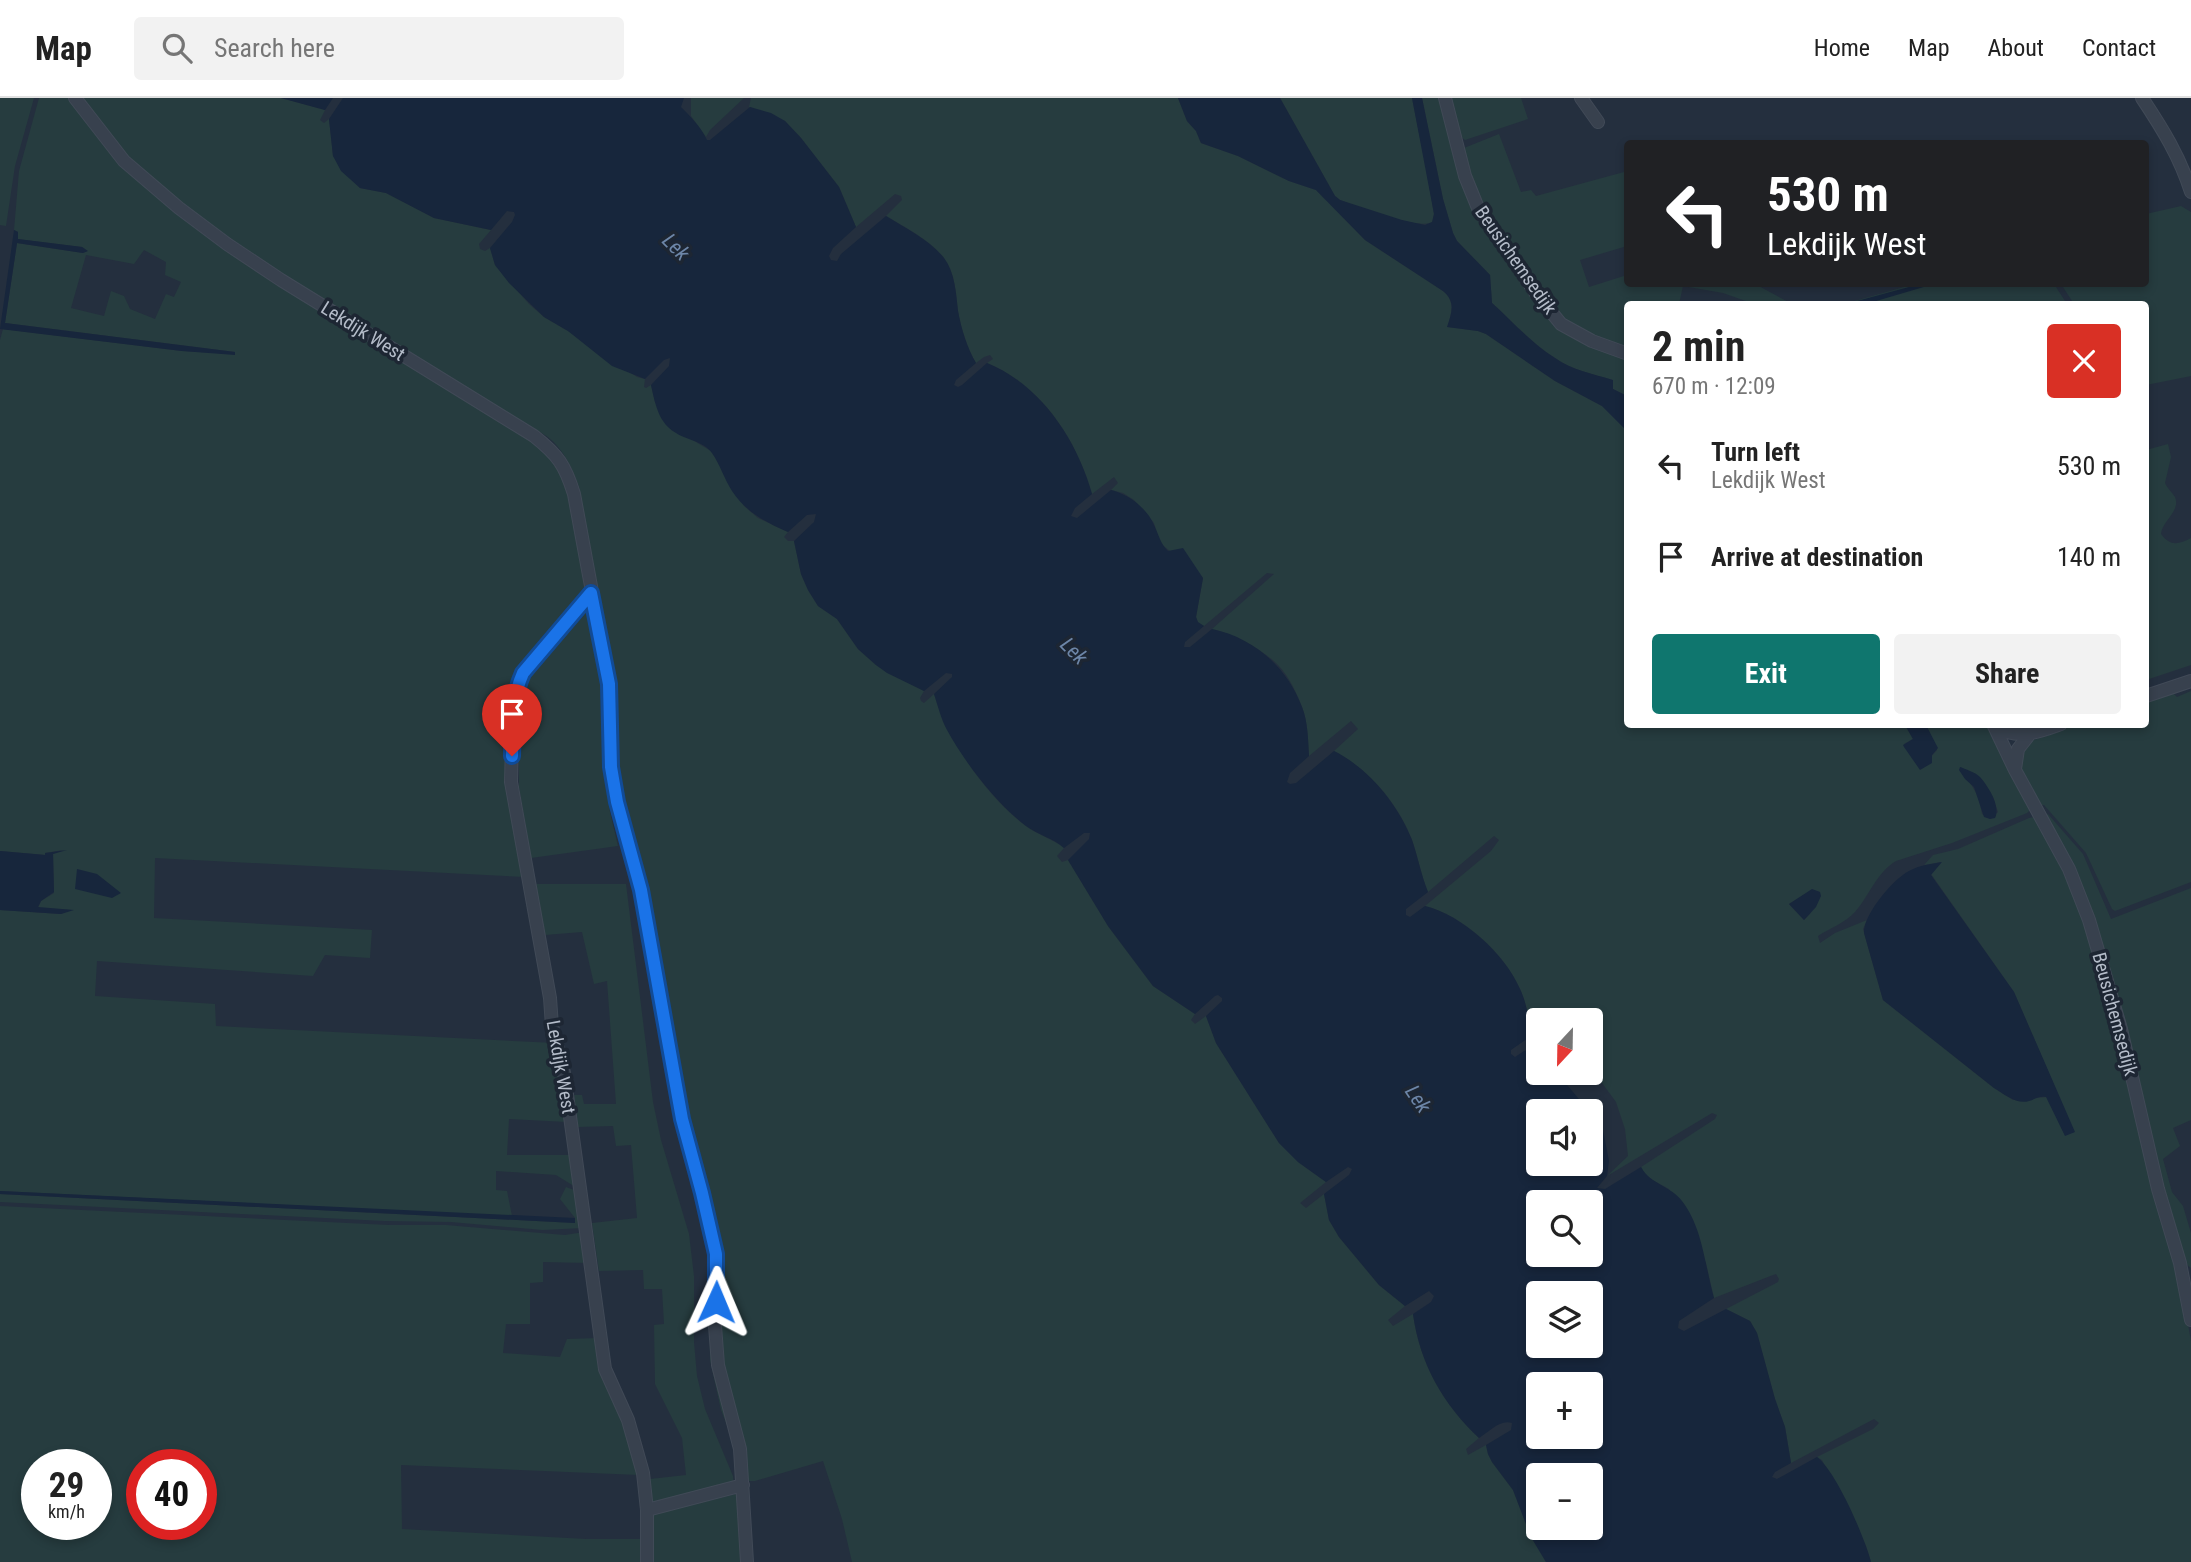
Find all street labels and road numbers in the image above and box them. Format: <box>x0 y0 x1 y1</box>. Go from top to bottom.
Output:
street label: Beusichemsedijk <box>1470 201 1562 319</box>
street label: Lekdijk West <box>317 296 409 366</box>
street label: Beusichemsedijk <box>2087 950 2143 1079</box>
street label: Lekdijk West <box>541 1018 581 1116</box>

